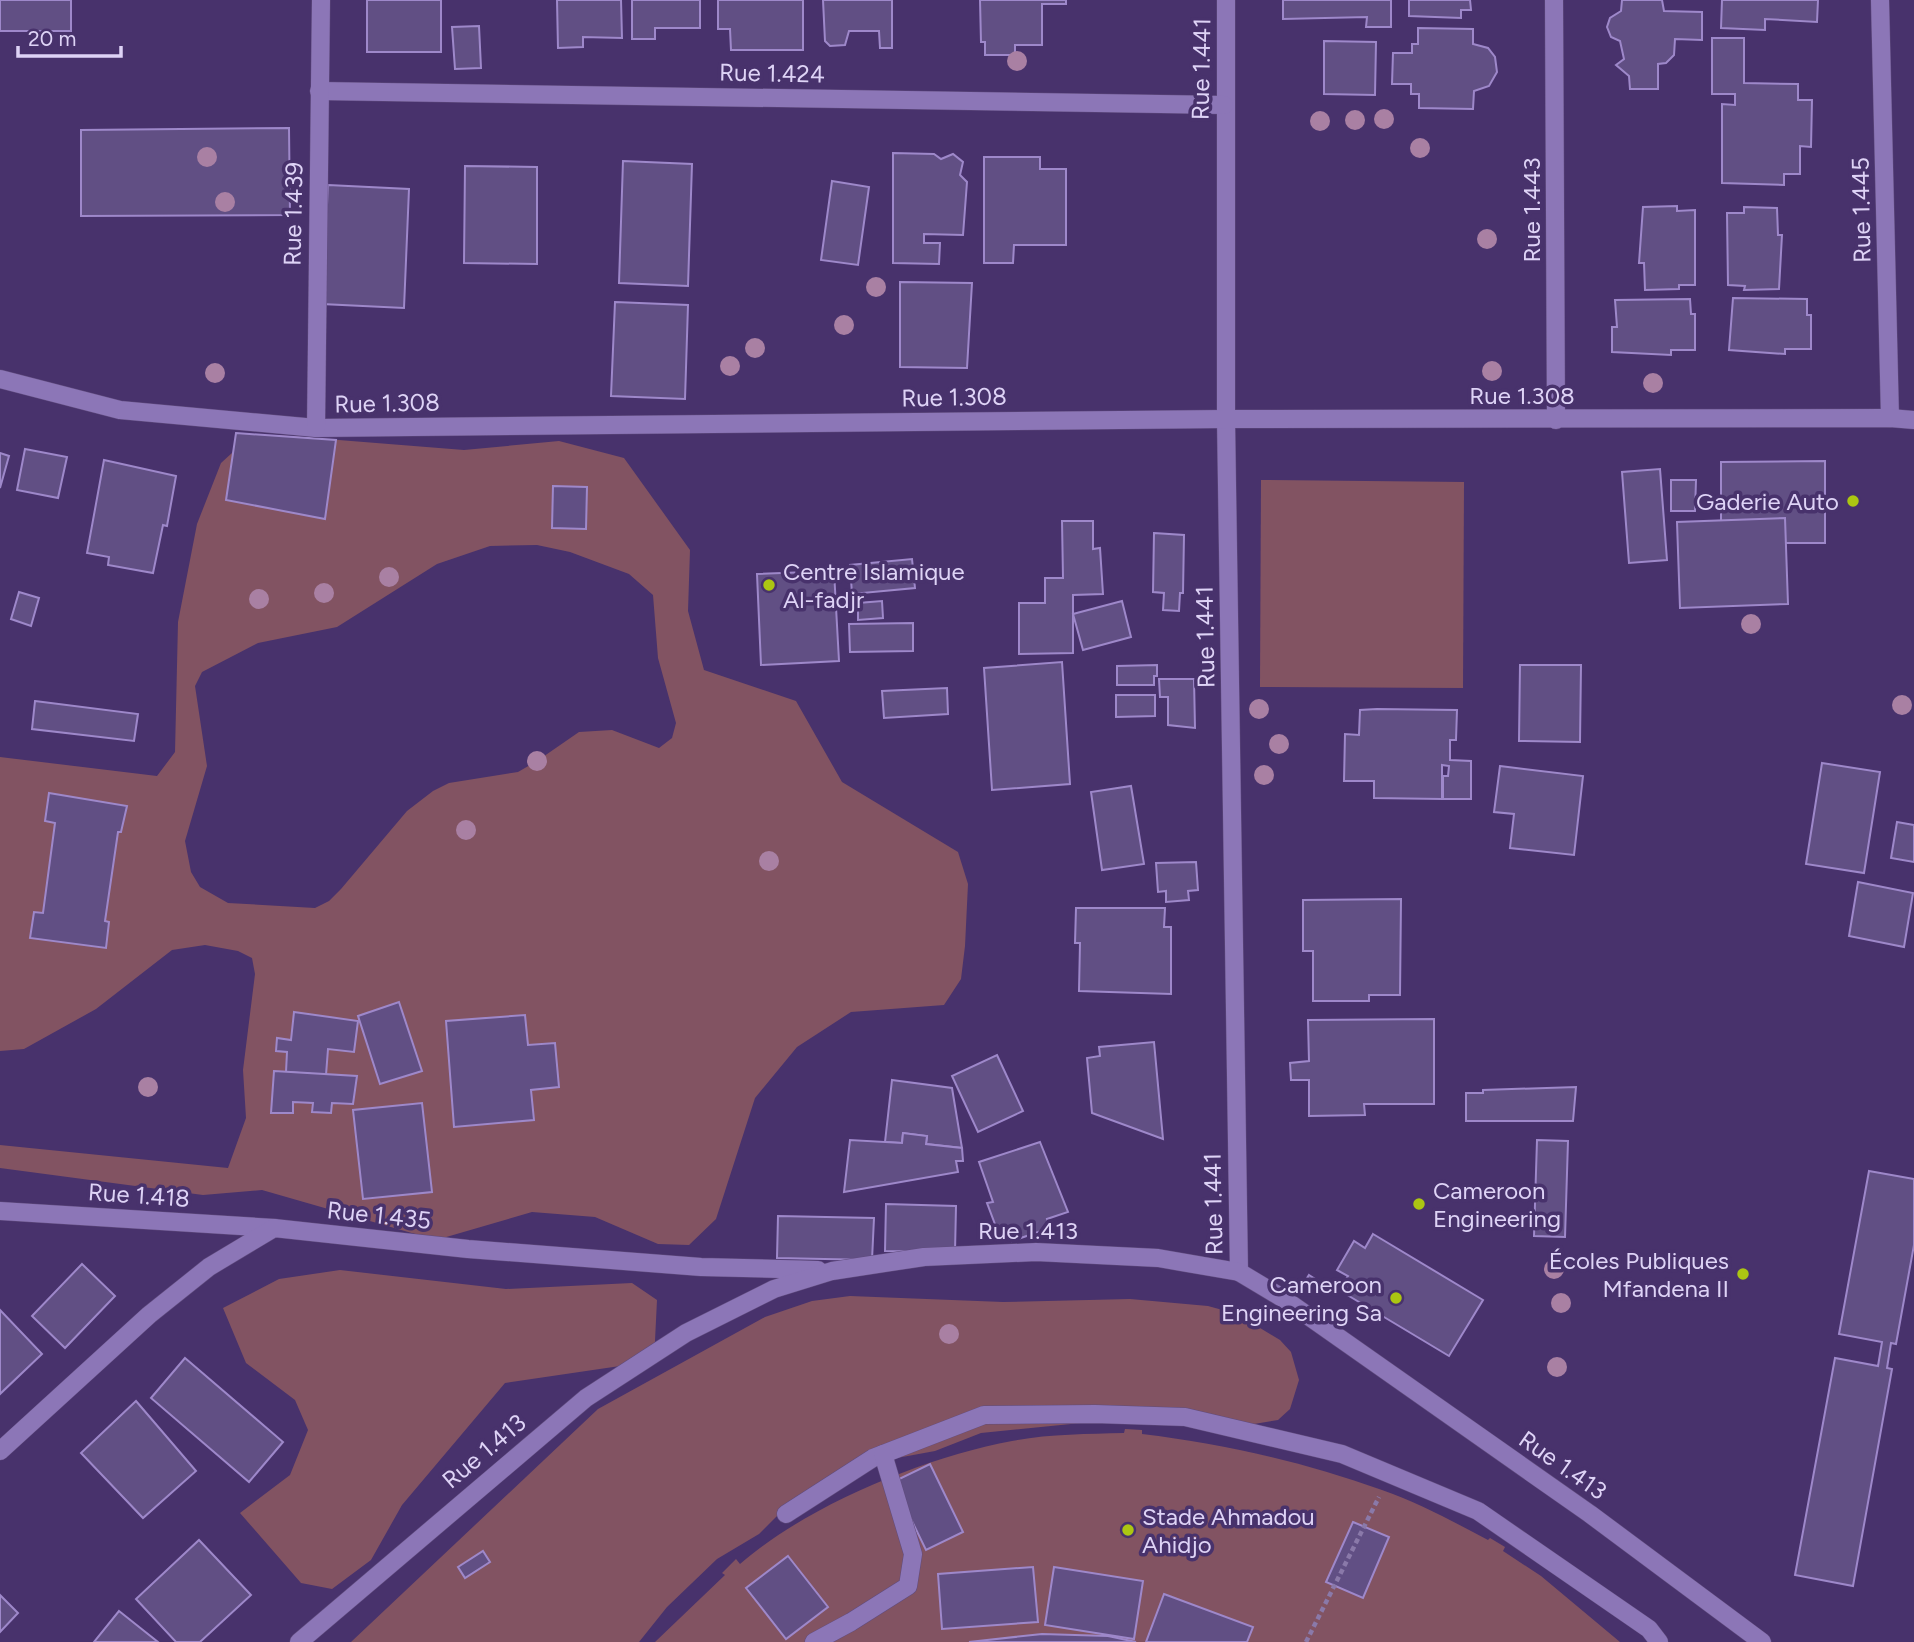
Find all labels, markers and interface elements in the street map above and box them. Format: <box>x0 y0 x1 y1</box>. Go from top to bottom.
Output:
scale bar <box>18 14 121 58</box>
street label: Rue 1.441 <box>1186 18 1216 120</box>
text: 20 m <box>28 26 76 51</box>
street label: Rue 1.424 <box>719 58 825 88</box>
street label: Rue 1.443 <box>1517 157 1546 263</box>
street label: Rue 1.445 <box>1846 157 1876 263</box>
street label: Rue 1.439 <box>278 162 308 266</box>
street label: Rue 1.308 <box>1469 381 1575 410</box>
street label: Rue 1.308 <box>901 382 1007 412</box>
street label: Rue 1.308 <box>334 388 440 418</box>
place label: Gaderie Auto <box>1696 487 1839 516</box>
marker: Gaderie Auto <box>1845 493 1861 509</box>
place label: Centre Islamique Al-fadjr <box>783 557 965 614</box>
marker: Centre Islamique Al-fadjr <box>761 577 777 593</box>
street label: Rue 1.441 <box>1190 586 1220 688</box>
street label: Rue 1.441 <box>1198 1153 1228 1255</box>
place label: Cameroon Engineering <box>1433 1176 1561 1233</box>
street label: Rue 1.418 <box>87 1177 191 1213</box>
street label: Rue 1.435 <box>326 1195 432 1235</box>
marker: Cameroon Engineering <box>1411 1196 1427 1212</box>
street label: Rue 1.413 <box>978 1216 1078 1245</box>
place label: Écoles Publiques Mfandena II <box>1549 1246 1729 1303</box>
marker: Écoles Publiques Mfandena II <box>1735 1266 1751 1282</box>
place label: Cameroon Engineering Sa <box>1221 1270 1382 1327</box>
marker: Cameroon Engineering Sa <box>1388 1290 1404 1306</box>
street label: Rue 1.413 <box>436 1408 532 1494</box>
street label: Rue 1.413 <box>1514 1424 1612 1506</box>
place label: Stade Ahmadou Ahidjo <box>1142 1502 1315 1559</box>
marker: Stade Ahmadou Ahidjo <box>1120 1522 1136 1538</box>

